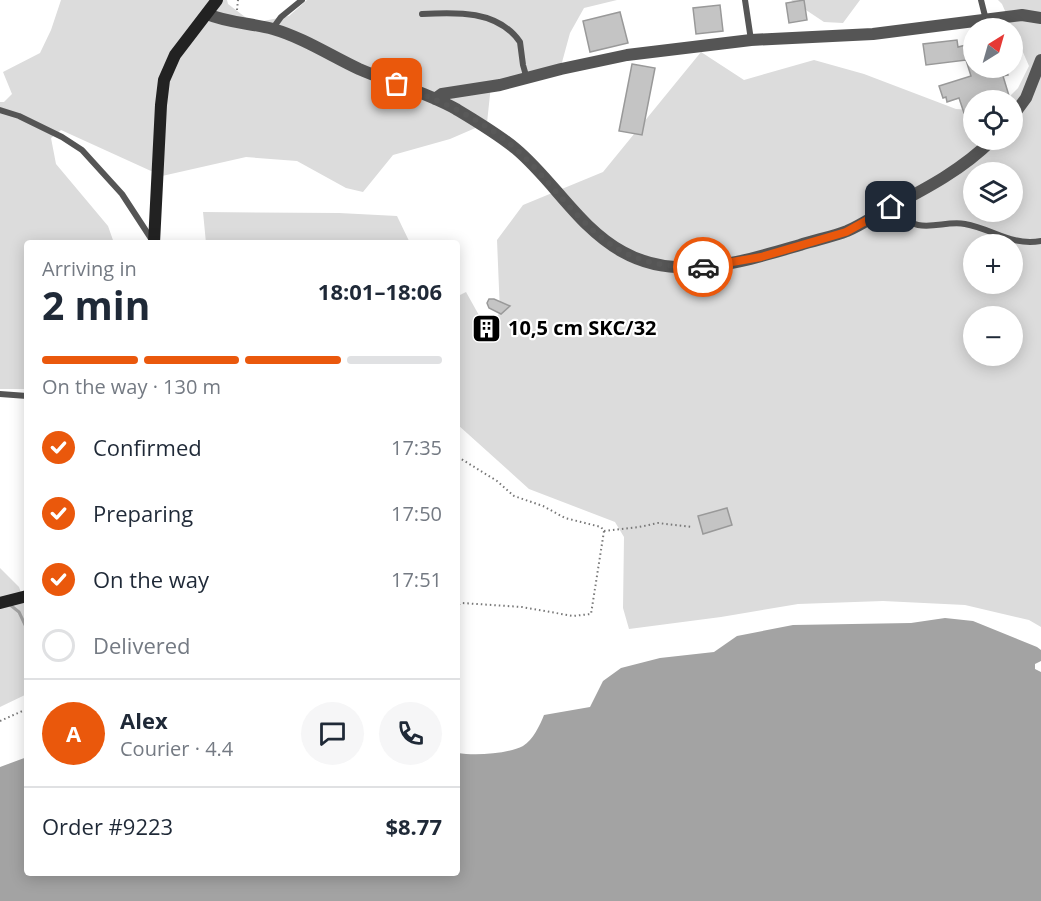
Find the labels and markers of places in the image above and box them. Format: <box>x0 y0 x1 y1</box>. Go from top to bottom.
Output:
pin <box>371 58 422 109</box>
pin <box>865 181 916 232</box>
building icon: 10,5 cm SKC/32 <box>471 312 503 344</box>
place label: 10,5 cm SKC/32 <box>508 314 657 341</box>

